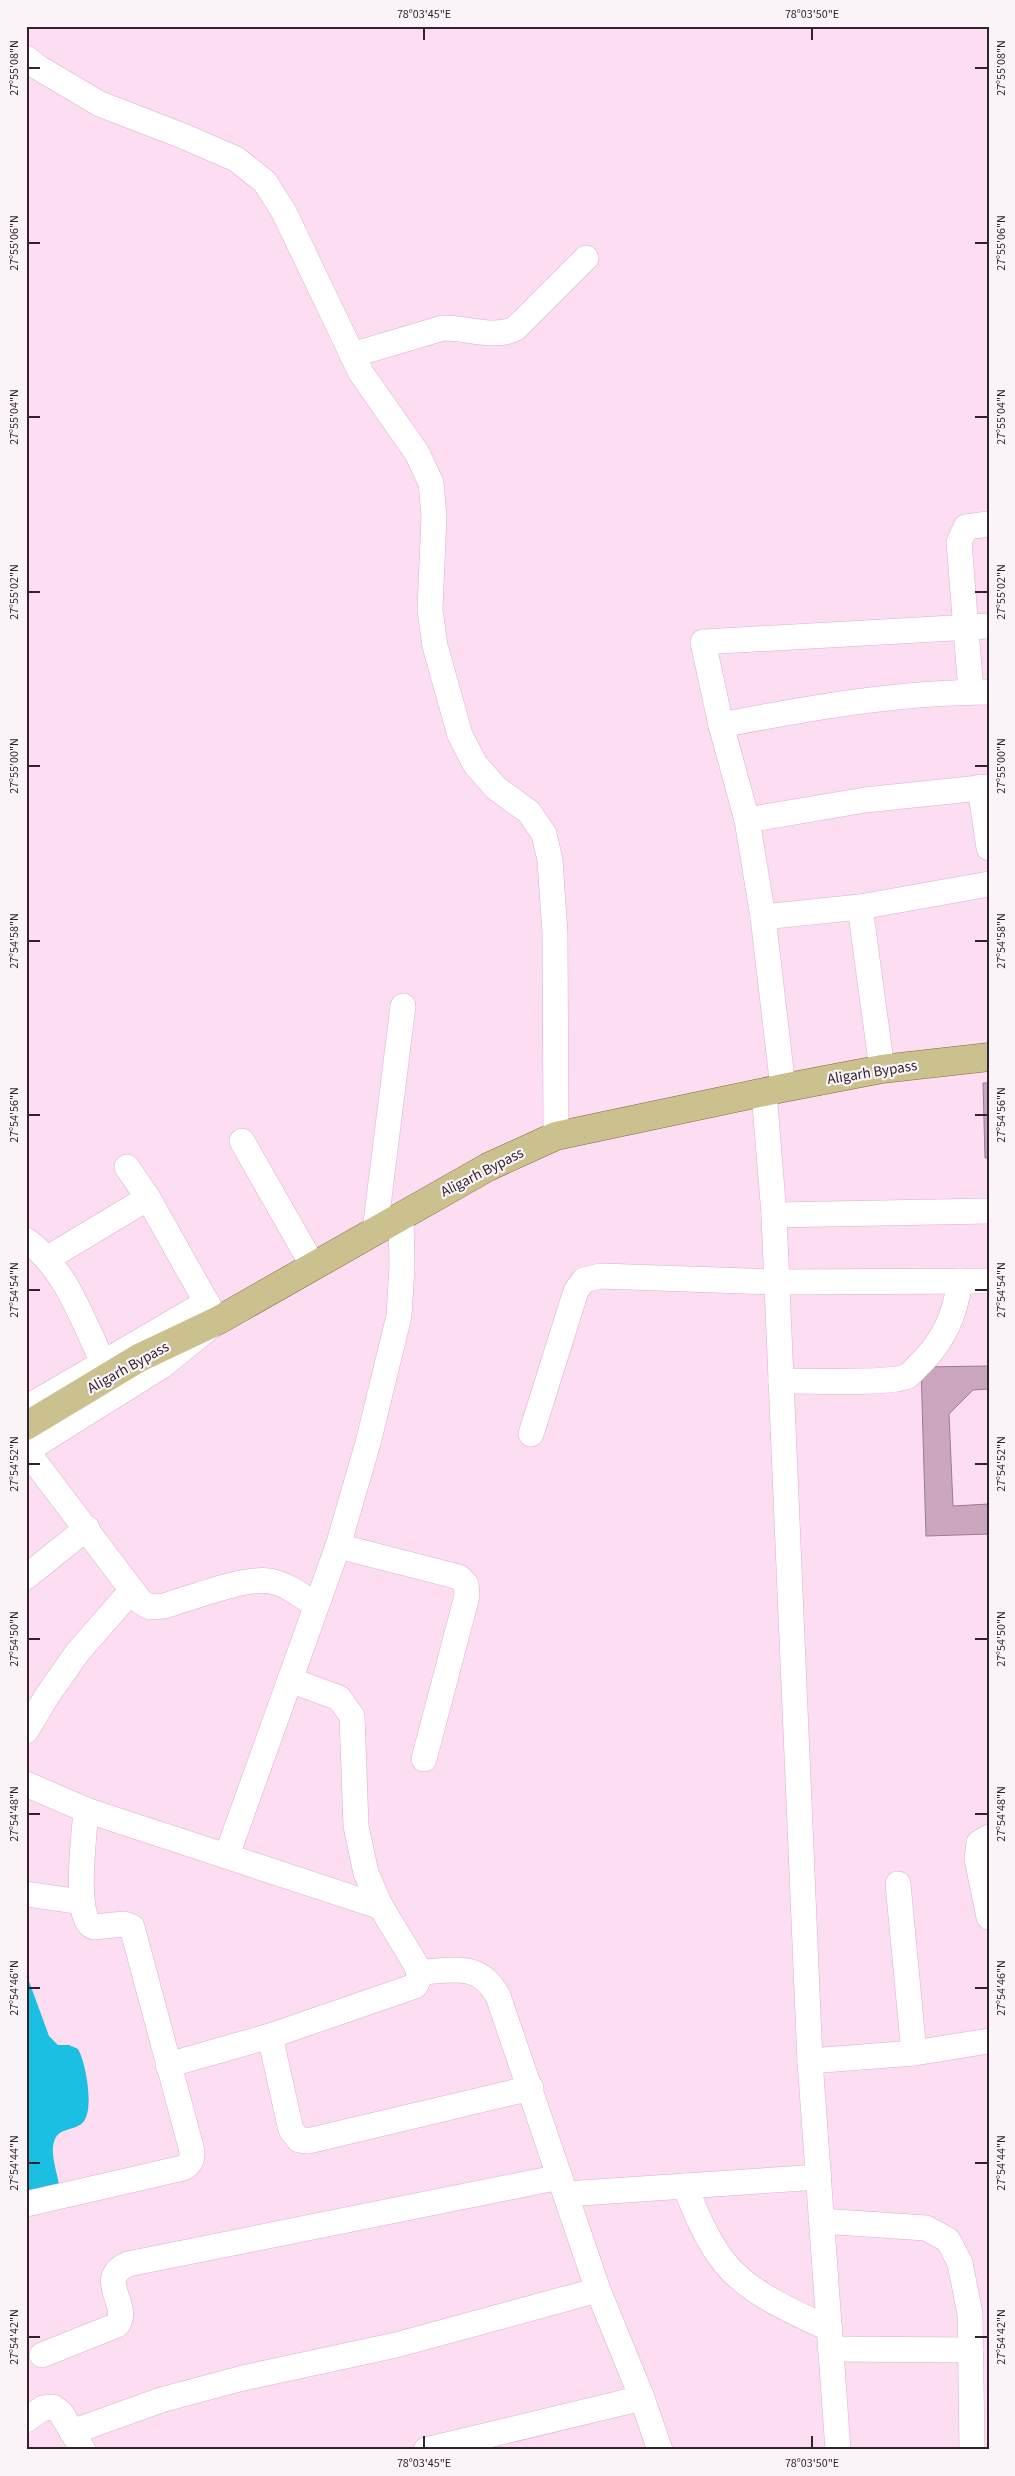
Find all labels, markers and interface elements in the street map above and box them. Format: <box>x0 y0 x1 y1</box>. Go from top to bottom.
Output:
text: 78°03'45"E <box>397 6 451 23</box>
text: 78°03'50"E <box>785 6 839 23</box>
text: 27°55'08"N <box>6 40 23 96</box>
text: 27°55'08"N <box>993 40 1010 96</box>
text: 27°55'06"N <box>6 215 23 271</box>
text: 27°55'06"N <box>993 215 1010 271</box>
text: 27°55'04"N <box>6 389 23 445</box>
text: 27°55'04"N <box>993 389 1010 445</box>
text: 27°55'02"N <box>6 564 23 620</box>
text: 27°55'02"N <box>993 564 1010 620</box>
text: 27°55'00"N <box>6 738 23 794</box>
text: 27°55'00"N <box>993 738 1010 794</box>
text: 27°54'58"N <box>6 913 23 969</box>
text: 27°54'58"N <box>993 913 1010 969</box>
street label: Aligarh Bypass <box>826 1055 919 1090</box>
text: 27°54'56"N <box>6 1087 23 1143</box>
text: 27°54'56"N <box>993 1087 1010 1143</box>
street label: Aligarh Bypass <box>437 1142 527 1202</box>
text: 27°54'54"N <box>6 1262 23 1318</box>
text: 27°54'54"N <box>993 1262 1010 1318</box>
street label: Aligarh Bypass <box>83 1336 173 1399</box>
text: 27°54'52"N <box>6 1436 23 1492</box>
text: 27°54'52"N <box>993 1436 1010 1492</box>
text: 27°54'50"N <box>6 1611 23 1667</box>
text: 27°54'50"N <box>993 1611 1010 1667</box>
text: 27°54'48"N <box>6 1786 23 1842</box>
text: 27°54'48"N <box>993 1786 1010 1842</box>
text: 27°54'46"N <box>6 1960 23 2016</box>
text: 27°54'46"N <box>993 1960 1010 2016</box>
text: 27°54'44"N <box>6 2135 23 2191</box>
text: 27°54'44"N <box>993 2135 1010 2191</box>
text: 27°54'42"N <box>6 2309 23 2365</box>
text: 27°54'42"N <box>993 2309 1010 2365</box>
text: 78°03'45"E <box>397 2455 451 2472</box>
text: 78°03'50"E <box>785 2455 839 2472</box>

